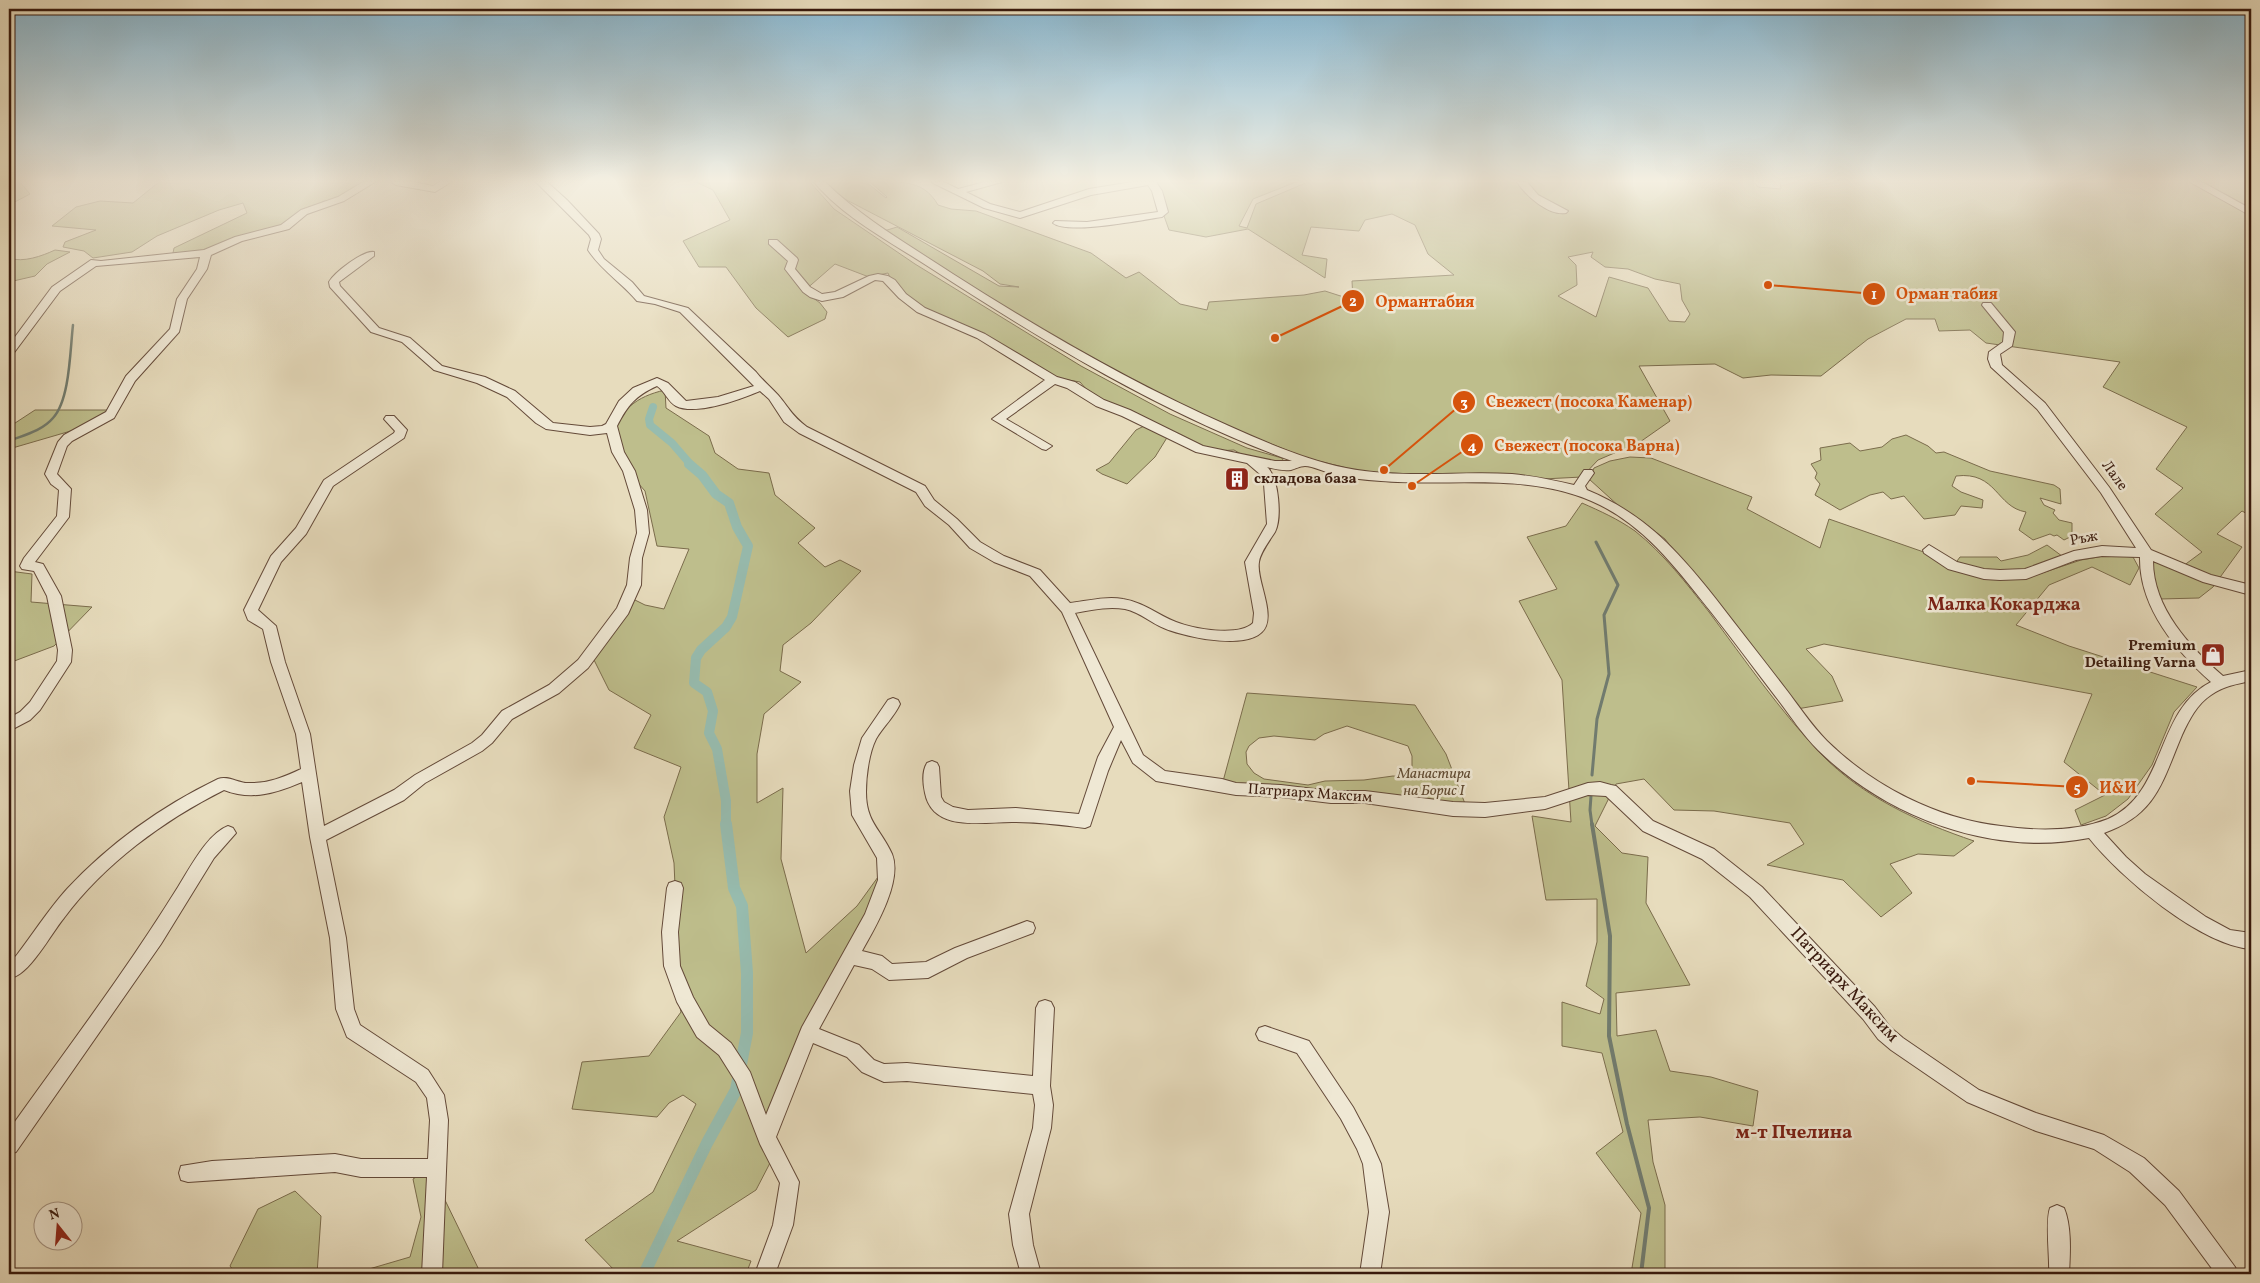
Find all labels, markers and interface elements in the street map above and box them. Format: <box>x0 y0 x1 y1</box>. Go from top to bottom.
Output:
callout: Орман табия <box>1861 278 2008 309</box>
text: Орман табия <box>1896 284 1998 306</box>
text: 1 <box>1871 285 1877 306</box>
callout: Ормантабия <box>1340 286 1484 317</box>
text: 2 <box>1349 292 1357 313</box>
text: Ормантабия <box>1376 292 1474 314</box>
callout: Свежест (посока Каменар) <box>1451 386 1703 417</box>
text: Свежест (посока Каменар) <box>1486 392 1692 414</box>
text: 3 <box>1460 393 1468 414</box>
callout: Свежест (посока Варна) <box>1459 430 1690 461</box>
text: Свежест (посока Варна) <box>1494 436 1680 458</box>
text: 4 <box>1467 437 1477 458</box>
street label: Лале <box>2096 457 2132 495</box>
building icon: складова база <box>1224 466 1250 492</box>
place label: складова база <box>1254 469 1357 490</box>
street label: Ръж <box>2068 526 2100 552</box>
district label: Малка Кокарджа <box>1927 593 2081 618</box>
place label: Premium Detailing Varna <box>2085 636 2196 674</box>
shop icon: Premium Detailing Varna <box>2200 642 2226 668</box>
park label: Манастира на Борис І <box>1396 764 1471 802</box>
callout: И&И <box>2065 771 2147 802</box>
text: 5 <box>2073 778 2081 799</box>
text: И&И <box>2099 778 2137 800</box>
street label: Патриарх Максим <box>1247 779 1373 809</box>
street label: Патриарх Максим <box>1784 922 1904 1048</box>
district label: м-т Пчелина <box>1736 1120 1852 1146</box>
north arrow <box>32 1200 82 1250</box>
text: N <box>47 1204 62 1226</box>

